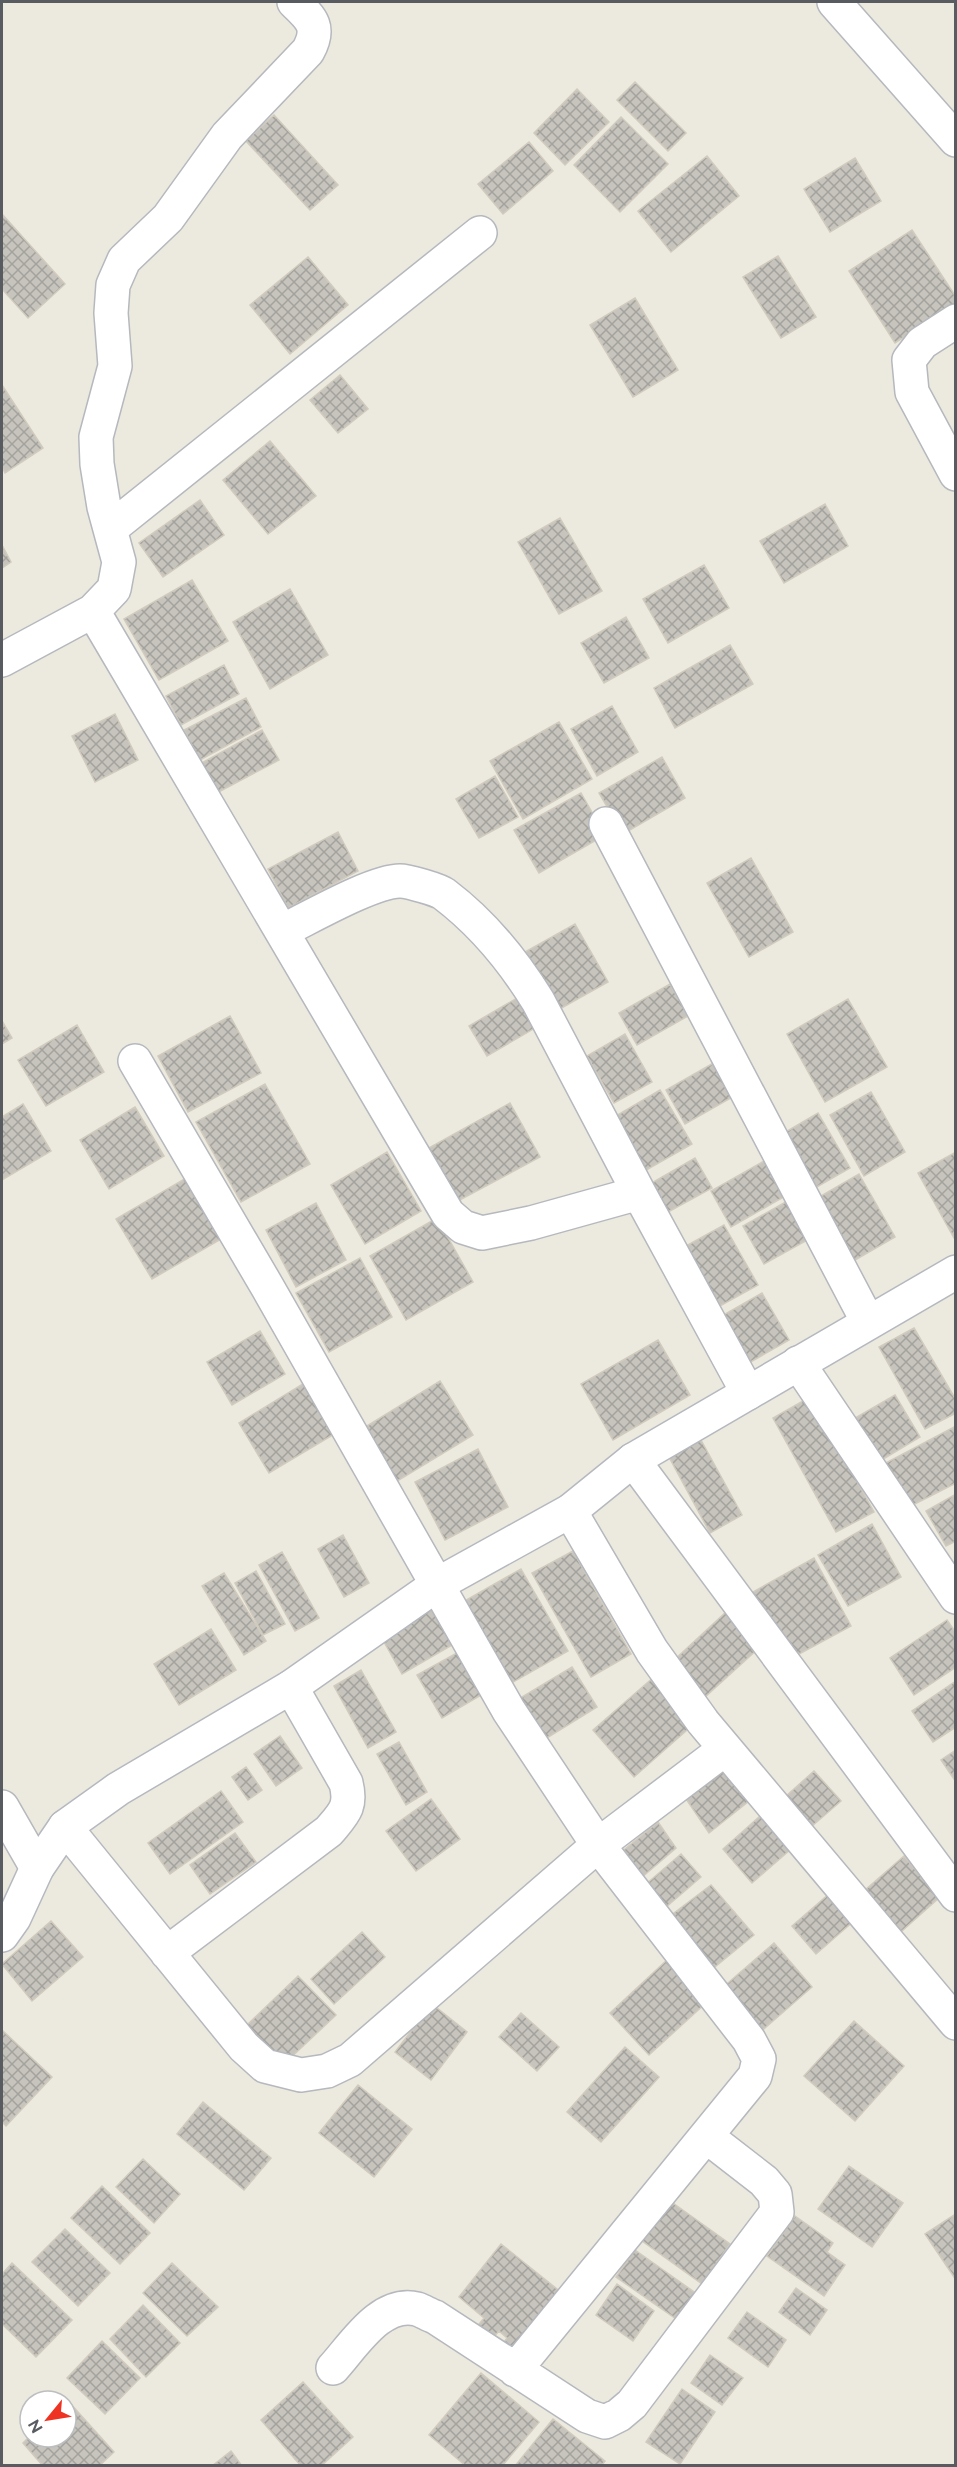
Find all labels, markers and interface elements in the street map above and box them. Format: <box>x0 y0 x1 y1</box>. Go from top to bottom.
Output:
north arrow <box>18 2389 78 2449</box>
text: N <box>24 2416 47 2436</box>

